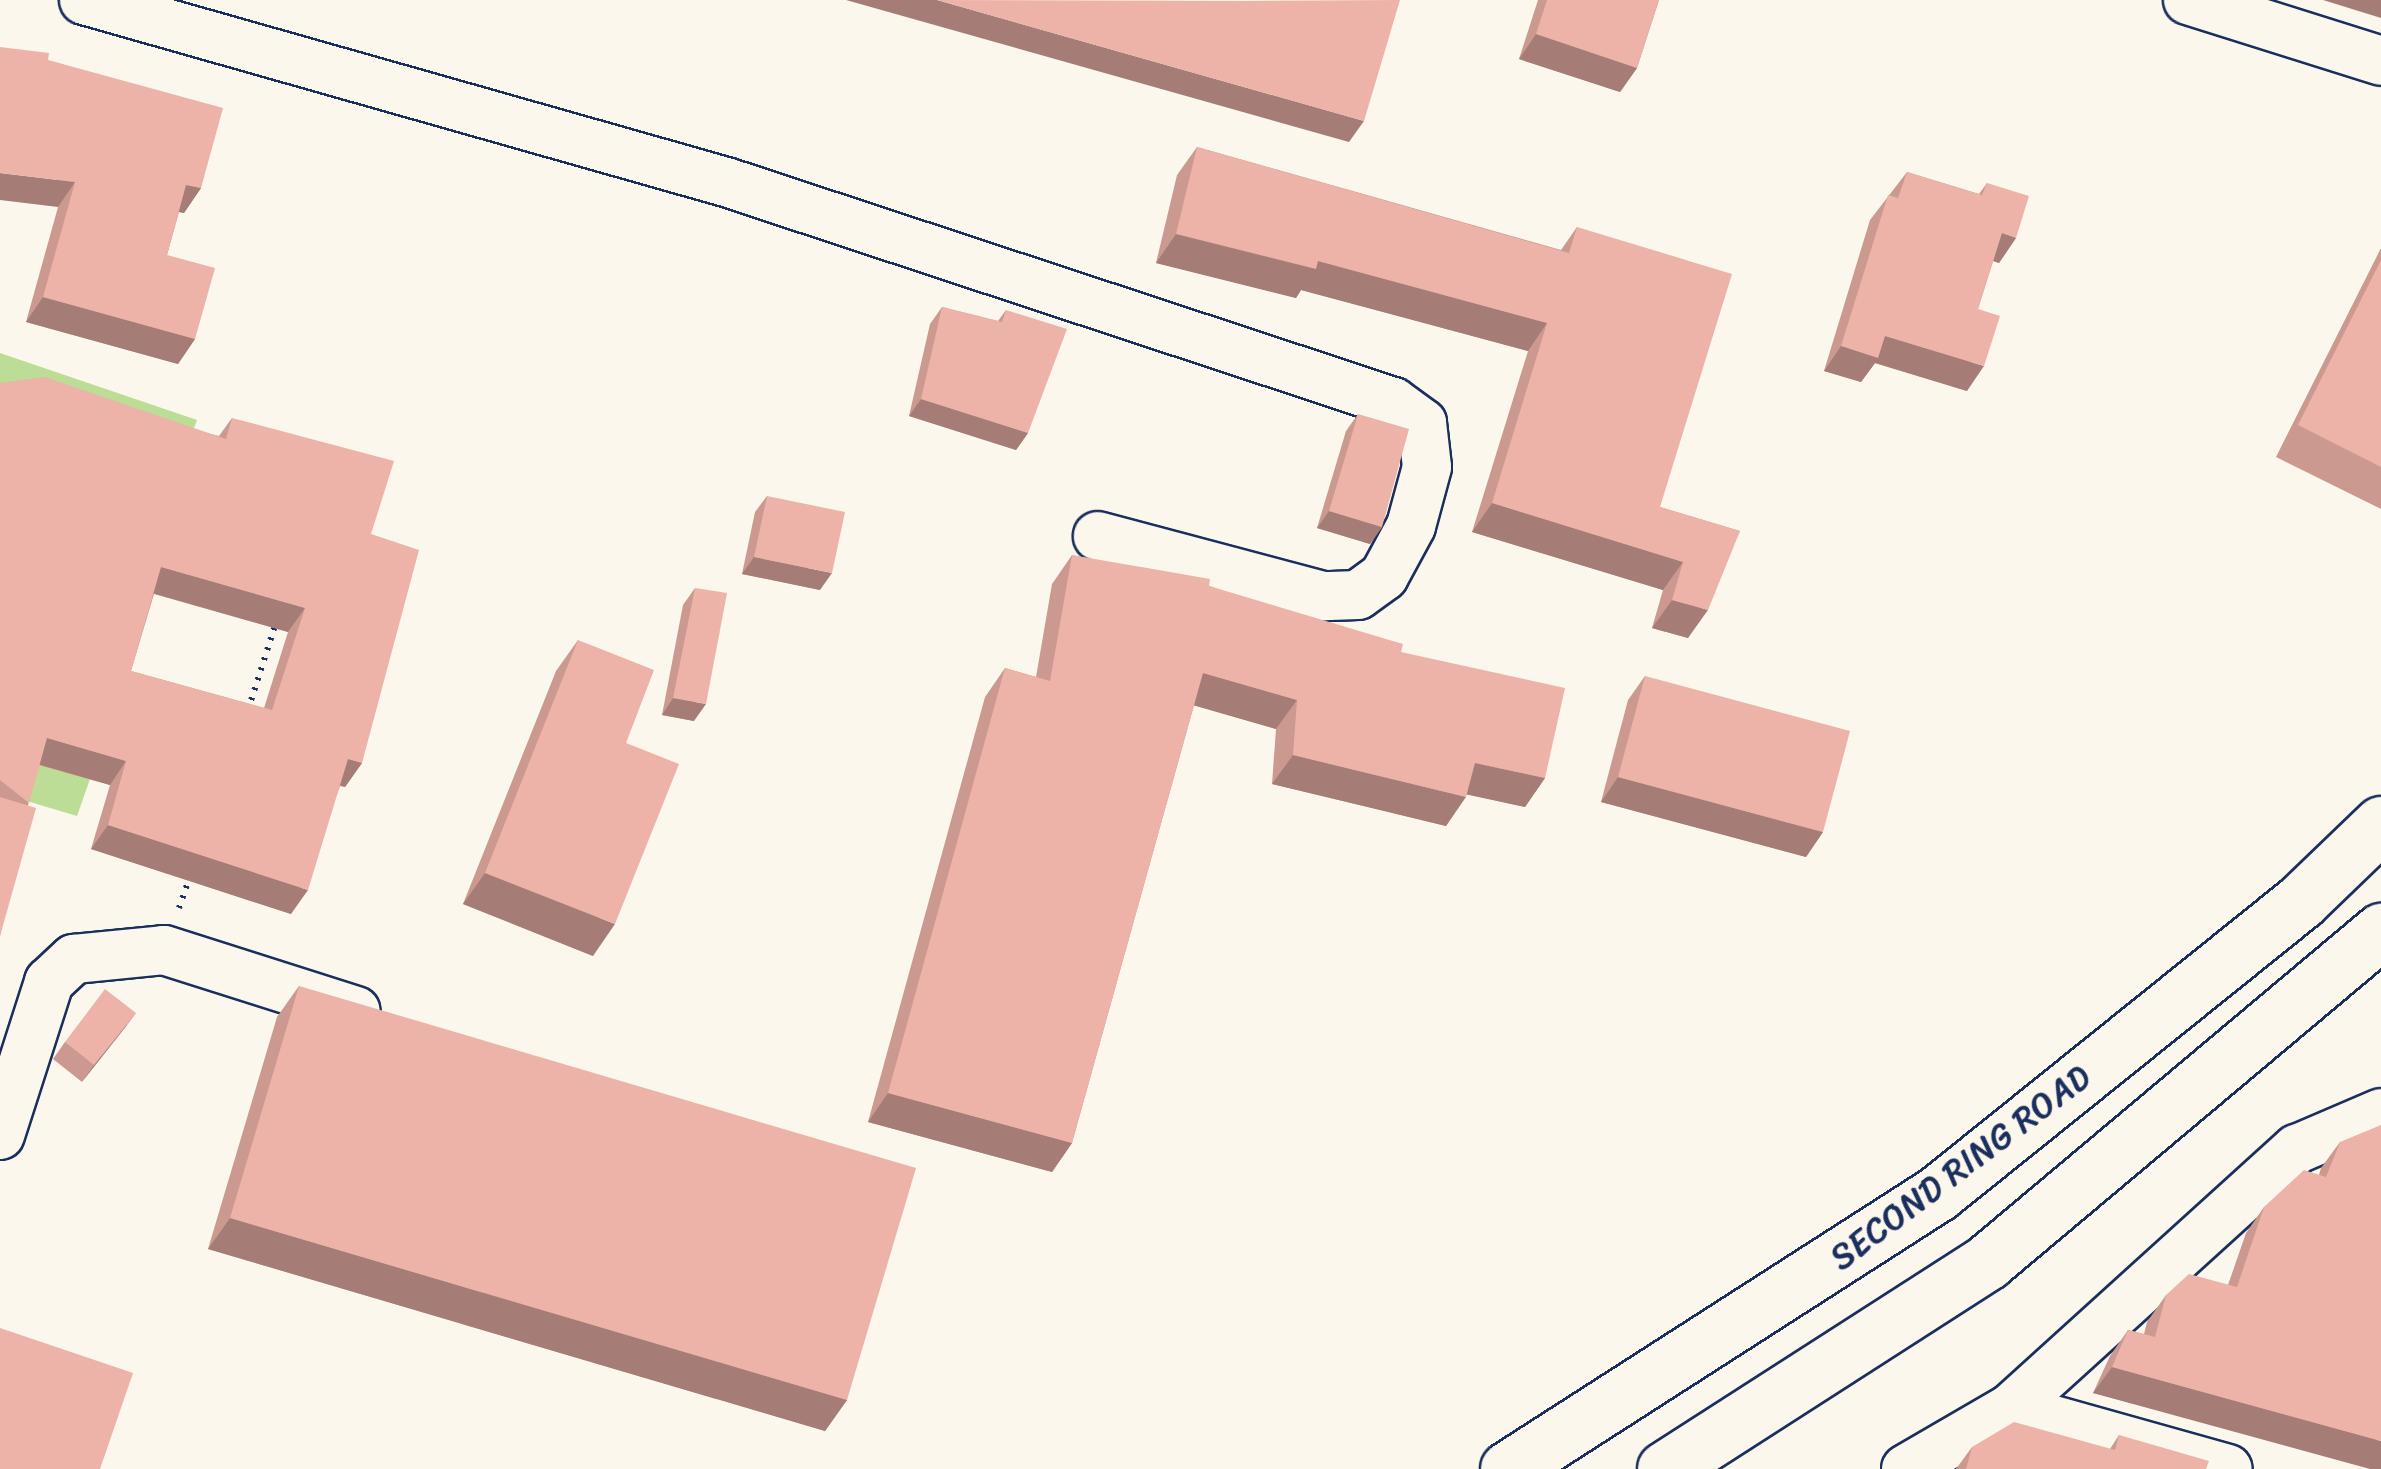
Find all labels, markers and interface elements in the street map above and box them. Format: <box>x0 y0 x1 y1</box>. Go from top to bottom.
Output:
street label: SECOND RING ROAD <box>1820 1054 2100 1280</box>

